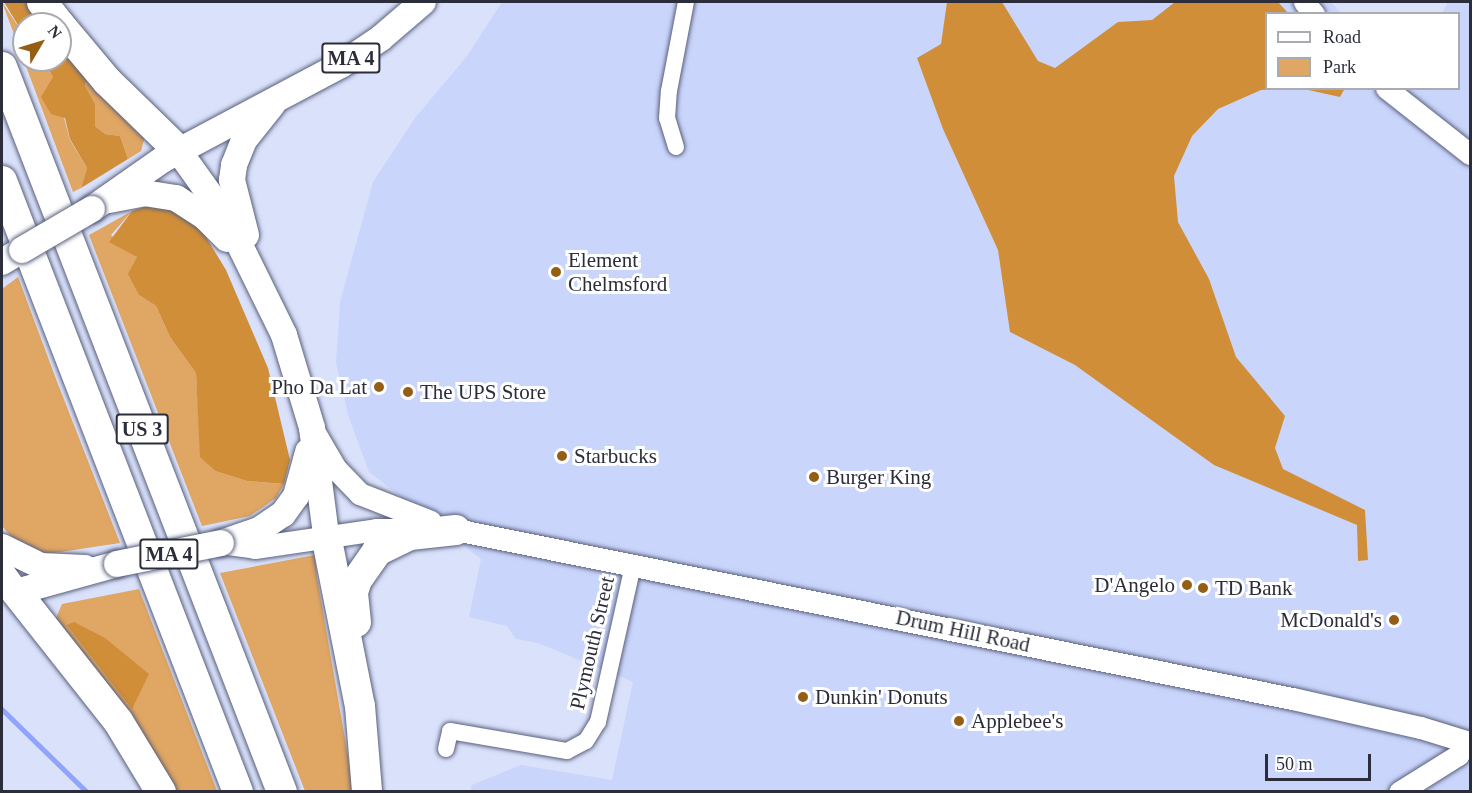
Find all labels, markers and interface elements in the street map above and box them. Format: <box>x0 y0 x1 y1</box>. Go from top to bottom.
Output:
north arrow <box>12 12 72 72</box>
legend <box>1265 12 1460 90</box>
text: N <box>45 22 65 42</box>
text: Road <box>1323 27 1361 47</box>
road number: MA 4 <box>320 41 382 75</box>
text: Park <box>1323 57 1356 77</box>
place label: Element Chelmsford <box>568 247 667 297</box>
marker: Element Chelmsford <box>549 265 563 279</box>
place label: Pho Da Lat <box>271 374 367 400</box>
place label: The UPS Store <box>420 379 546 405</box>
marker: Pho Da Lat <box>372 380 386 394</box>
marker: The UPS Store <box>401 385 415 399</box>
road number: US 3 <box>115 412 169 446</box>
place label: Starbucks <box>574 443 657 469</box>
marker: Starbucks <box>555 449 569 463</box>
place label: Burger King <box>826 464 931 490</box>
marker: Burger King <box>807 470 821 484</box>
road number: MA 4 <box>138 537 201 571</box>
place label: D'Angelo <box>1094 572 1175 598</box>
street label: Plymouth Street <box>564 574 620 712</box>
place label: TD Bank <box>1215 575 1293 601</box>
marker: D'Angelo <box>1180 578 1194 592</box>
marker: TD Bank <box>1196 581 1210 595</box>
street label: Drum Hill Road <box>894 604 1032 658</box>
place label: McDonald's <box>1280 607 1382 633</box>
marker: McDonald's <box>1387 613 1401 627</box>
place label: Dunkin' Donuts <box>815 684 948 710</box>
marker: Dunkin' Donuts <box>796 690 810 704</box>
place label: Applebee's <box>971 708 1063 734</box>
marker: Applebee's <box>952 714 966 728</box>
scale bar <box>1268 742 1374 780</box>
text: 50 m <box>1276 754 1313 774</box>

